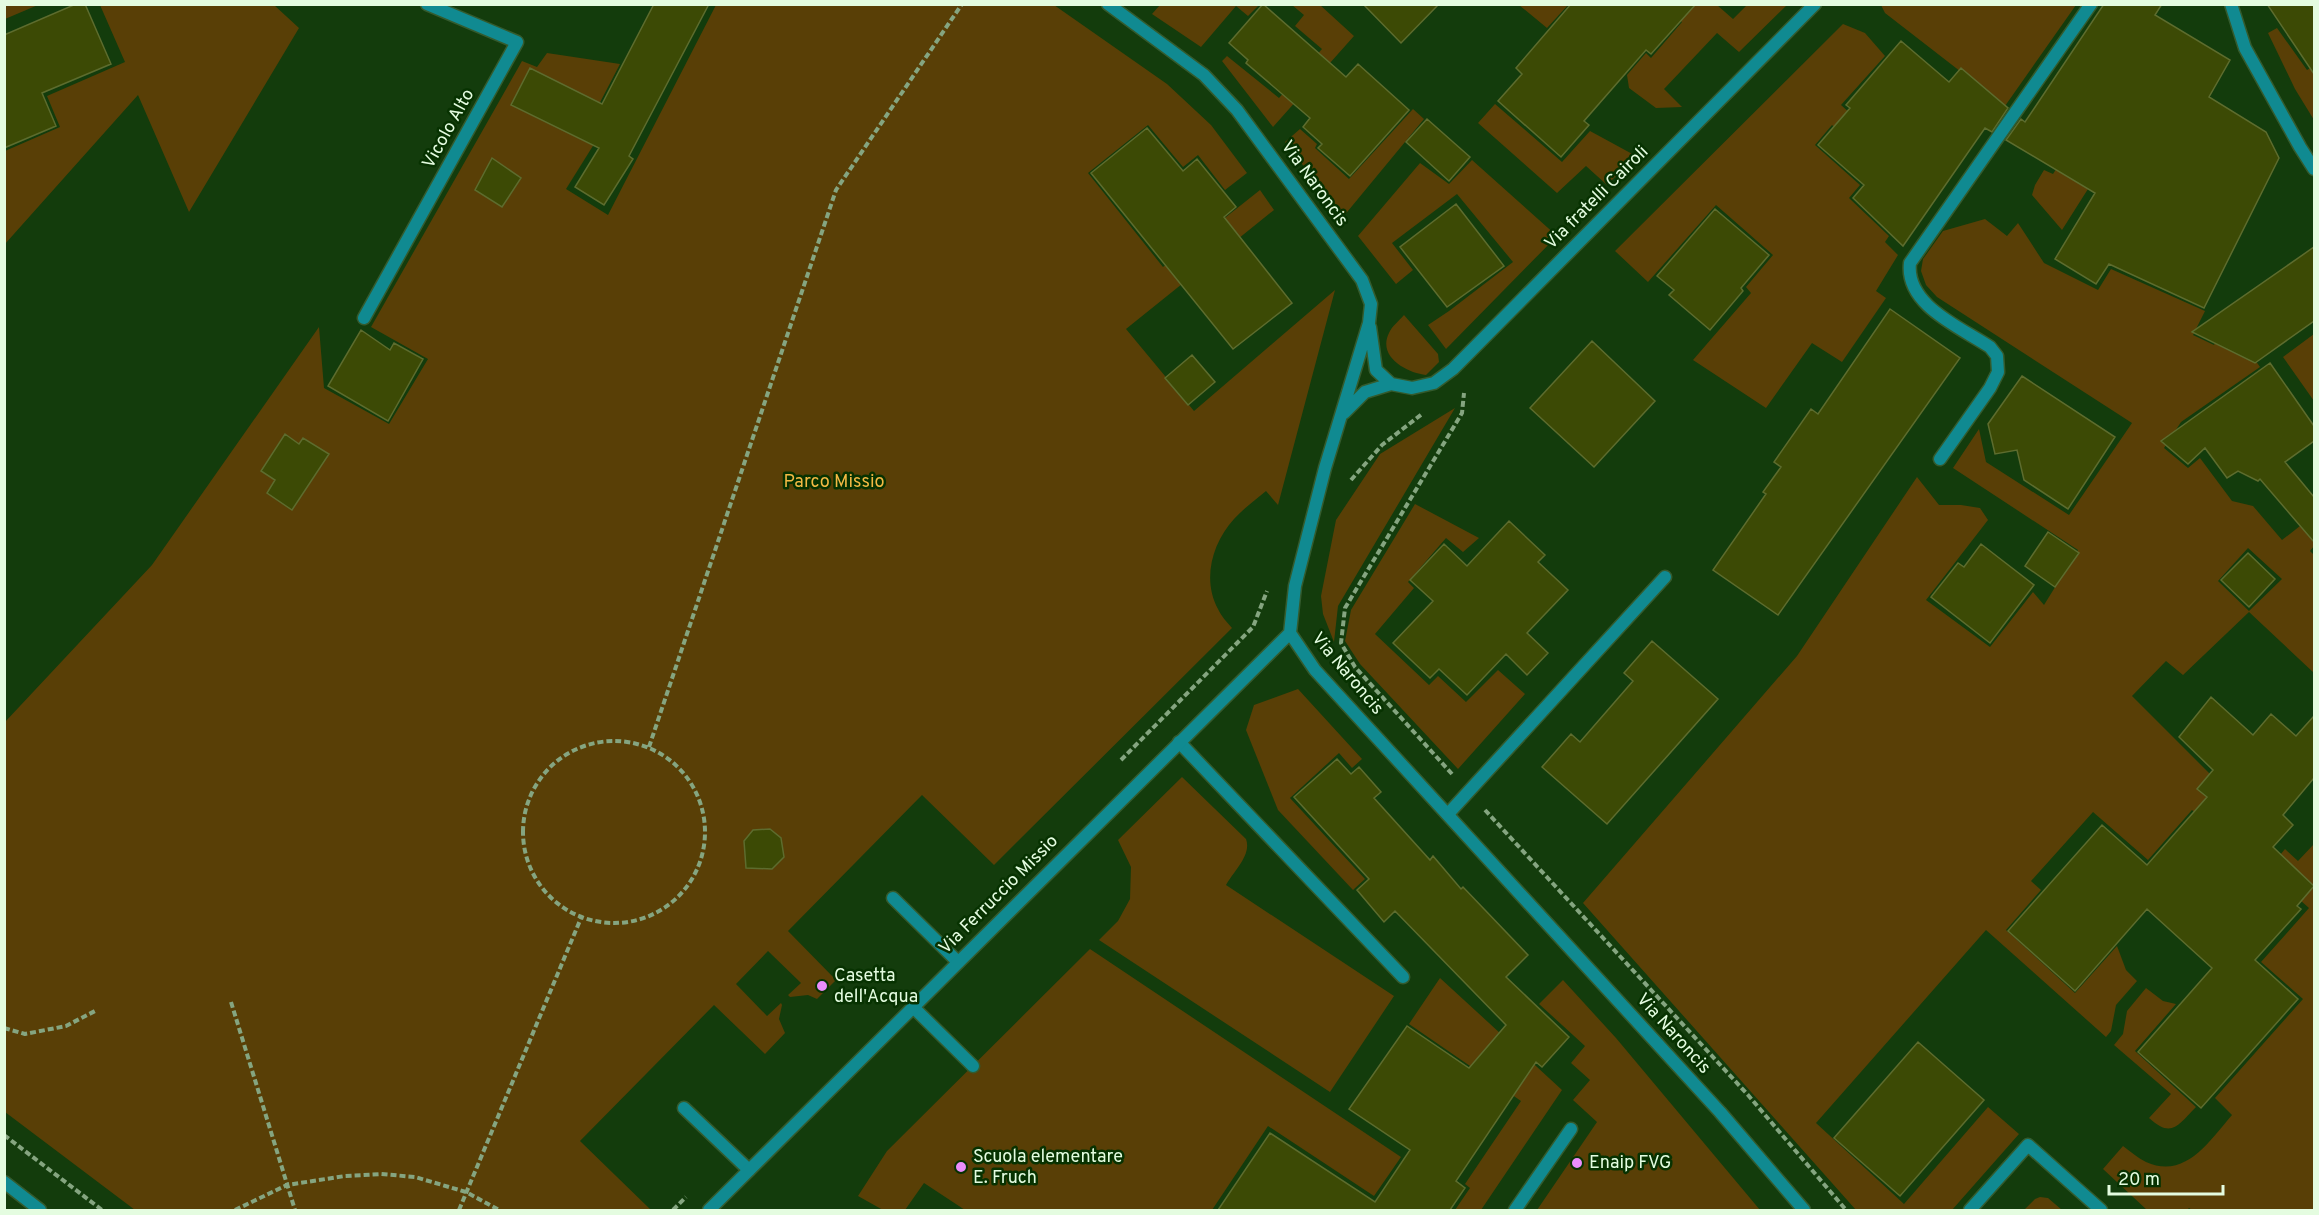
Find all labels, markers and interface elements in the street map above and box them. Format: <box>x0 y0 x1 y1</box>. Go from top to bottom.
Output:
street label: Vicolo Alto <box>418 85 480 173</box>
street label: Via Naroncis <box>1275 136 1353 232</box>
street label: Via fratelli Cairoli <box>1540 141 1654 255</box>
park label: Parco Missio <box>783 471 885 494</box>
street label: Via Naroncis <box>1306 628 1388 720</box>
street label: Via Ferruccio Missio <box>934 830 1064 960</box>
place label: Casetta dell'Acqua <box>834 965 918 1009</box>
marker: Casetta dell'Acqua <box>815 979 829 993</box>
street label: Via Naroncis <box>1631 989 1715 1079</box>
place label: Scuola elementare E. Fruch <box>973 1146 1123 1190</box>
place label: Enaip FVG <box>1589 1152 1671 1175</box>
marker: Enaip FVG <box>1570 1156 1584 1170</box>
scale bar <box>2109 1158 2223 1196</box>
marker: Scuola elementare E. Fruch <box>954 1160 968 1174</box>
text: 20 m <box>2118 1169 2160 1192</box>

